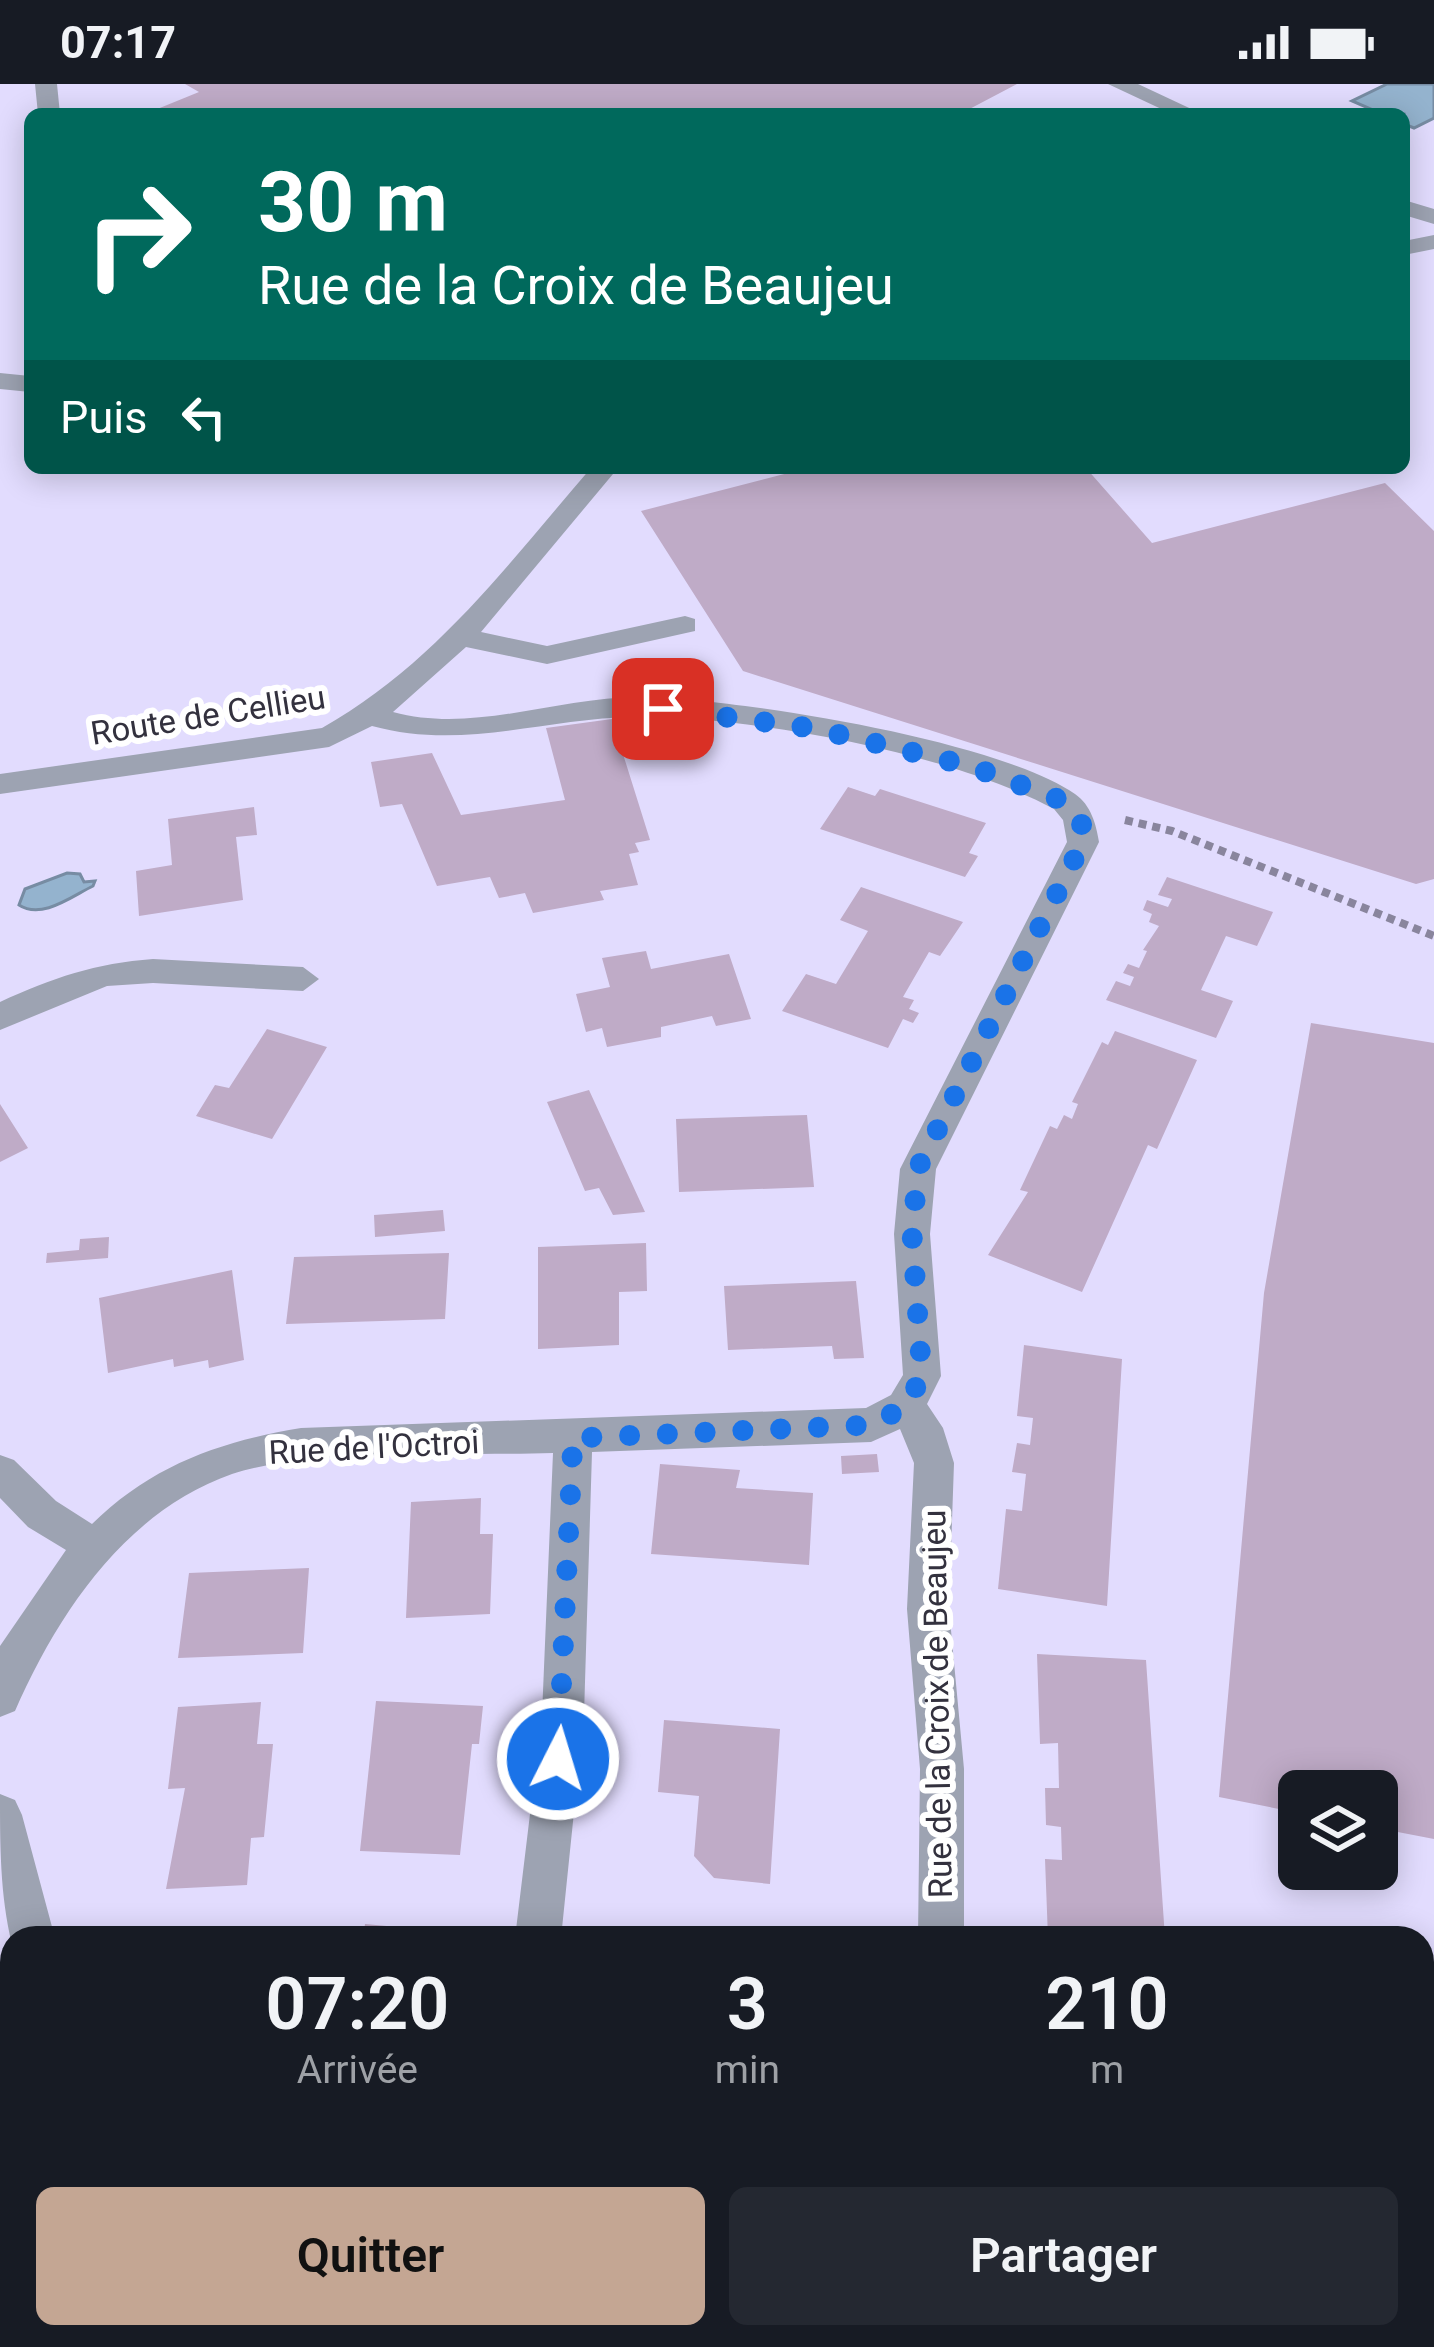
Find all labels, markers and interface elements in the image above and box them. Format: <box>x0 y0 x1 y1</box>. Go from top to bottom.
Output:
text: 07:17 <box>60 16 176 69</box>
text: 30 m <box>258 153 448 252</box>
icon: right <box>60 156 216 312</box>
text: Rue de la Croix de Beaujeu <box>258 254 894 317</box>
icon: left <box>171 384 237 450</box>
text: Puis <box>60 391 147 444</box>
pin <box>612 658 714 760</box>
icon: arrive <box>630 676 696 742</box>
street label: Route de Cellieu <box>88 677 328 753</box>
street label: Rue de l'Octroi <box>268 1422 480 1472</box>
street label: Rue de la Croix de Beaujeu <box>914 1509 960 1899</box>
position arrow <box>495 1696 621 1822</box>
map controls <box>1278 1770 1398 1890</box>
button: layers <box>1278 1770 1398 1890</box>
text: 07:20 <box>265 1962 449 2047</box>
text: 3 <box>727 1962 768 2047</box>
text: 210 <box>1045 1962 1169 2047</box>
text: Arrivée <box>297 2047 418 2093</box>
text: min <box>715 2047 780 2093</box>
text: m <box>1090 2047 1124 2093</box>
button: Quitter <box>36 2187 705 2325</box>
button: Partager <box>729 2187 1398 2325</box>

